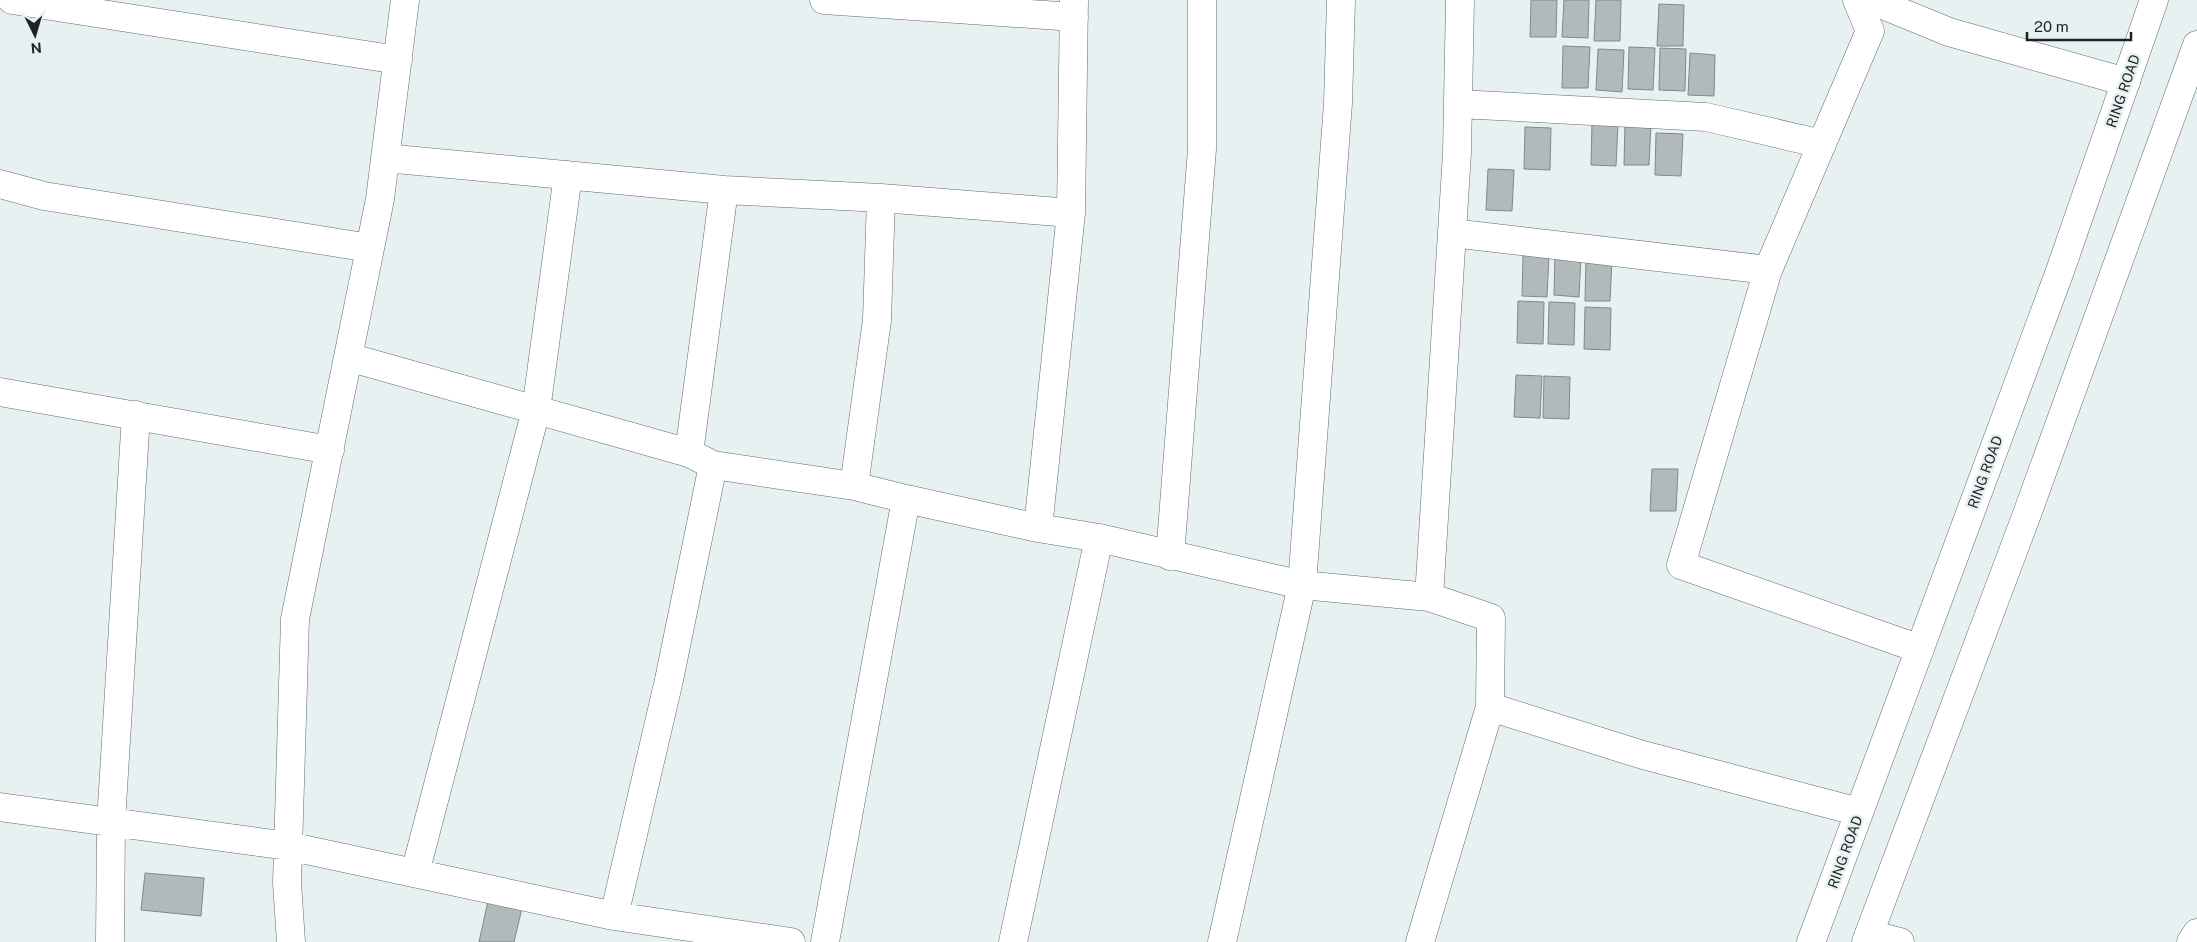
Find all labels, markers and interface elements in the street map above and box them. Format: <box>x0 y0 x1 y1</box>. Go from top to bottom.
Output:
north arrow <box>10 10 60 60</box>
scale bar <box>2027 10 2131 42</box>
text: 20 m <box>2034 18 2069 35</box>
text: N <box>30 40 42 56</box>
street label: RING ROAD <box>2103 52 2143 130</box>
street label: RING ROAD <box>1964 433 2006 511</box>
street label: RING ROAD <box>1824 813 1866 891</box>

